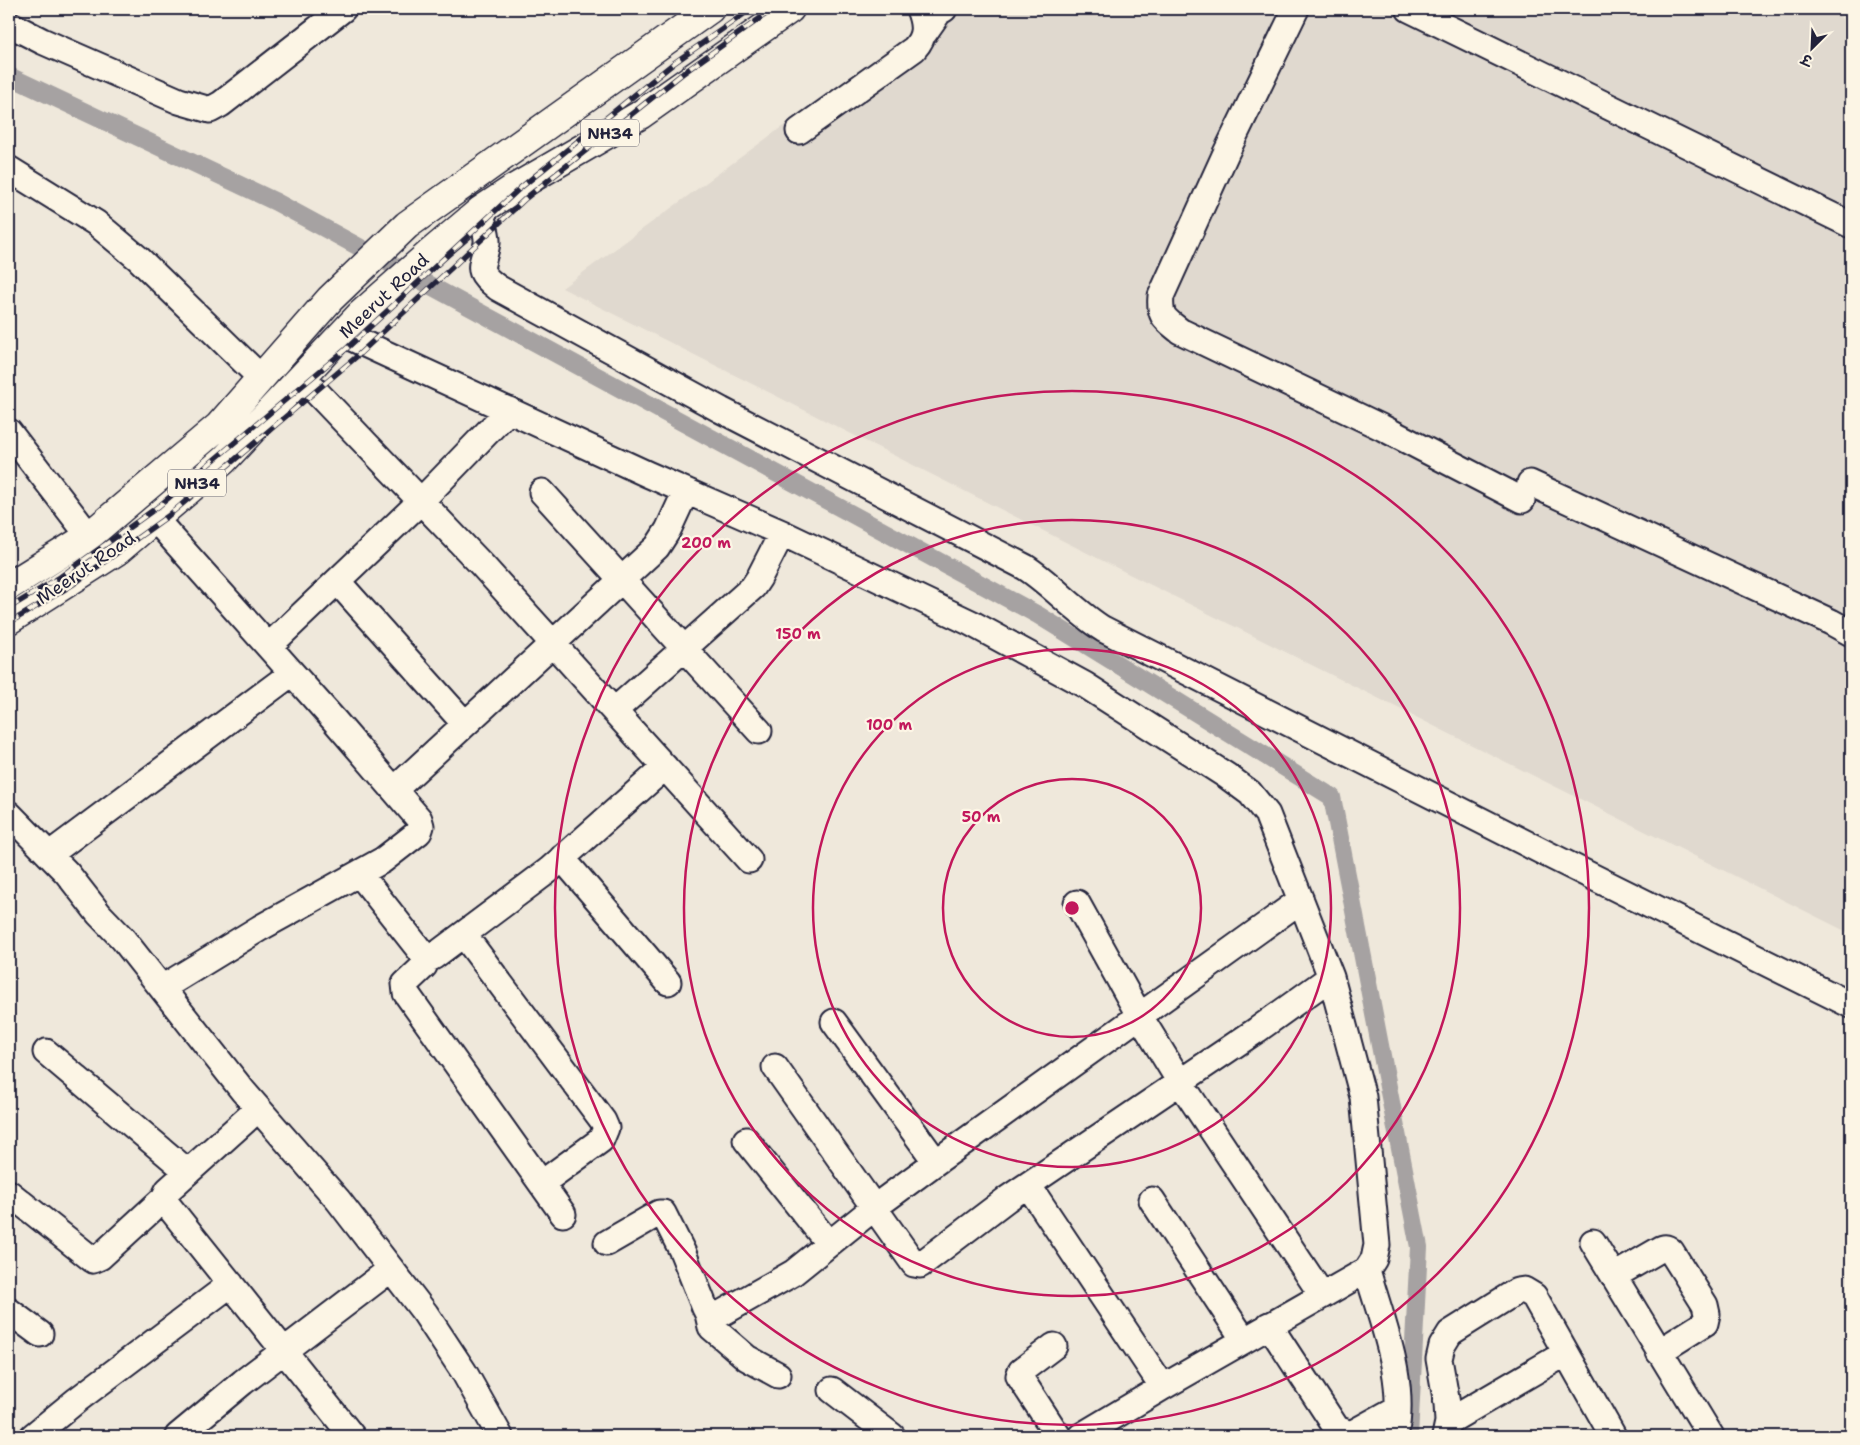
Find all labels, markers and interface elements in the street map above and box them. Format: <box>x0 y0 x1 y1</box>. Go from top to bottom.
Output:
north arrow <box>1788 22 1838 72</box>
text: उ <box>1797 49 1816 71</box>
road number: NH34 <box>581 120 639 146</box>
street label: Meerut Road <box>334 248 434 344</box>
road number: NH34 <box>168 469 226 496</box>
street label: Meerut Road <box>32 526 140 610</box>
text: 200 m <box>681 533 731 553</box>
text: 150 m <box>775 624 821 644</box>
text: 100 m <box>866 715 912 735</box>
text: 50 m <box>962 807 1001 827</box>
centre of rings <box>1063 899 1081 917</box>

